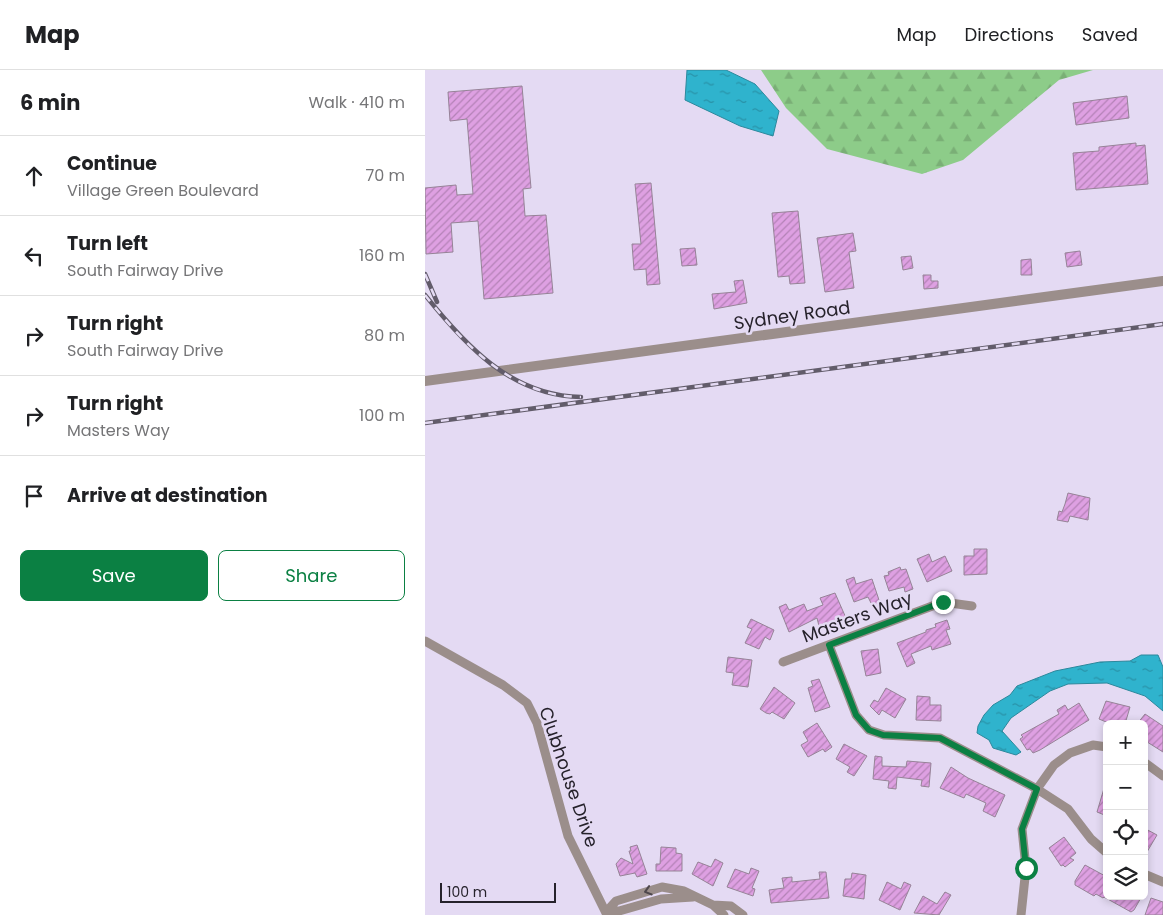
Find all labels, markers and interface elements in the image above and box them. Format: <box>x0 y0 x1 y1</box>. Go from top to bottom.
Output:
text: Map <box>25 18 80 51</box>
text: Map <box>897 22 936 47</box>
text: Directions <box>964 22 1054 47</box>
text: Saved <box>1082 22 1138 47</box>
text: 6 min <box>20 88 80 117</box>
text: Walk · 410 m <box>308 91 405 114</box>
text: Continue <box>67 150 157 177</box>
icon: ahead <box>20 162 48 190</box>
text: 70 m <box>365 164 405 187</box>
text: Village Green Boulevard <box>67 179 259 202</box>
text: Turn left <box>67 230 148 257</box>
icon: left <box>20 242 48 270</box>
text: 160 m <box>359 244 405 267</box>
text: South Fairway Drive <box>67 259 223 282</box>
street label: Sydney Road <box>732 294 852 336</box>
text: Turn right <box>67 310 163 337</box>
icon: right <box>20 322 48 350</box>
text: 80 m <box>364 324 405 347</box>
text: South Fairway Drive <box>67 339 223 362</box>
text: Turn right <box>67 390 163 417</box>
icon: right <box>20 402 48 430</box>
text: 100 m <box>359 404 405 427</box>
text: Masters Way <box>67 419 170 442</box>
icon: arrive <box>20 482 48 510</box>
text: Arrive at destination <box>67 482 268 509</box>
button: Save <box>20 550 208 601</box>
button: Share <box>218 550 405 601</box>
street label: Masters Way <box>798 585 916 649</box>
route end <box>932 591 955 614</box>
street label: Clubhouse Drive <box>533 703 605 851</box>
map controls <box>1103 720 1148 900</box>
button: + <box>1103 720 1148 765</box>
button: − <box>1103 765 1148 810</box>
button: locate <box>1103 810 1148 855</box>
button: layers <box>1103 855 1148 900</box>
route start <box>1015 857 1038 880</box>
scale bar <box>440 880 556 903</box>
text: 100 m <box>447 882 487 902</box>
one-way arrow <box>645 886 653 896</box>

